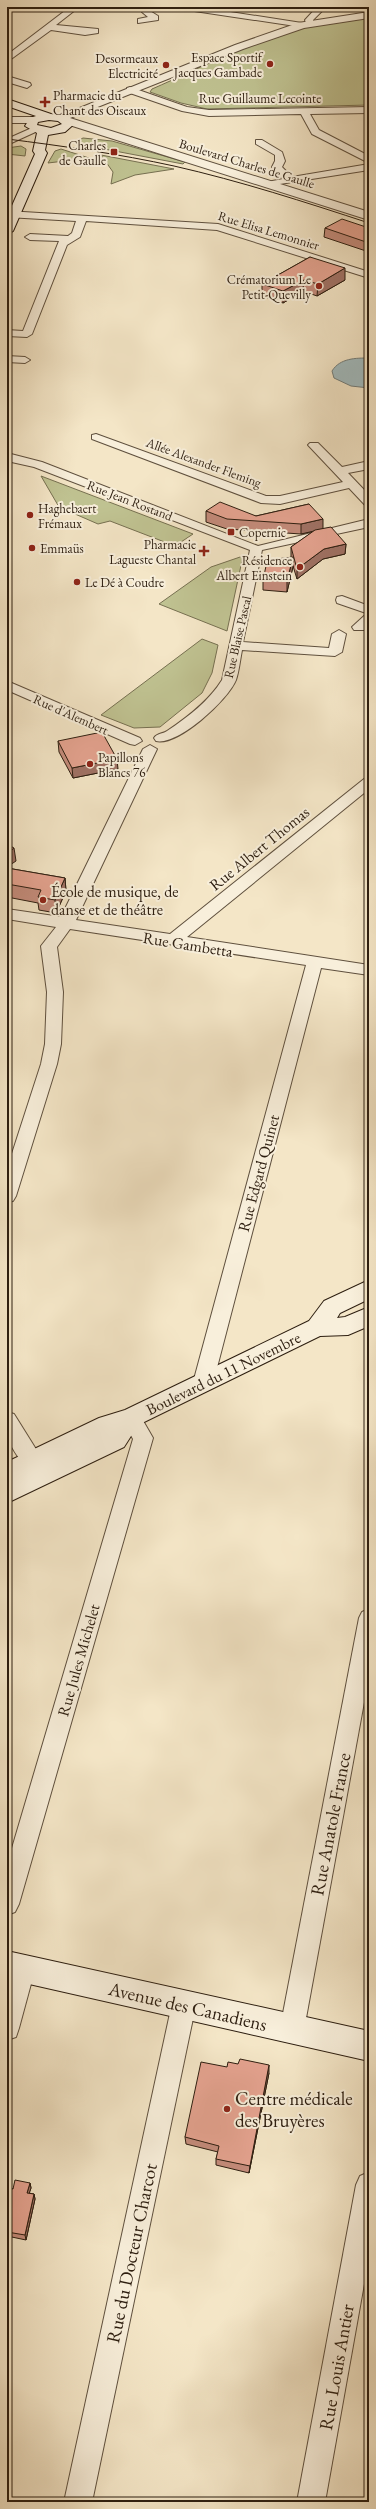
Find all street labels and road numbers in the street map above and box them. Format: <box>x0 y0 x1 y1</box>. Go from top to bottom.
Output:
street label: Rue Guillaume Lecointe <box>199 90 321 107</box>
street label: Boulevard Charles de Gaulle <box>177 135 317 192</box>
street label: Rue Elisa Lemonnier <box>216 207 322 254</box>
street label: Allée Alexander Fleming <box>143 433 264 491</box>
street label: Rue Jean Rostand <box>85 476 176 525</box>
street label: Rue Blaise Pascal <box>220 594 255 680</box>
street label: Rue d'Alembert <box>31 690 111 739</box>
street label: Rue Albert Thomas <box>205 801 314 895</box>
street label: Rue Gambetta <box>141 927 235 962</box>
street label: Rue Edgard Quinet <box>233 1112 284 1234</box>
street label: Boulevard du 11 Novembre <box>142 1327 304 1420</box>
street label: Rue Jules Michelet <box>52 1601 105 1719</box>
street label: Rue Anatole France <box>304 1751 357 1898</box>
street label: Avenue des Canadiens <box>105 1976 270 2037</box>
street label: Rue du Docteur Charcot <box>100 2161 163 2345</box>
street label: Rue Louis Antier <box>313 2302 360 2432</box>

